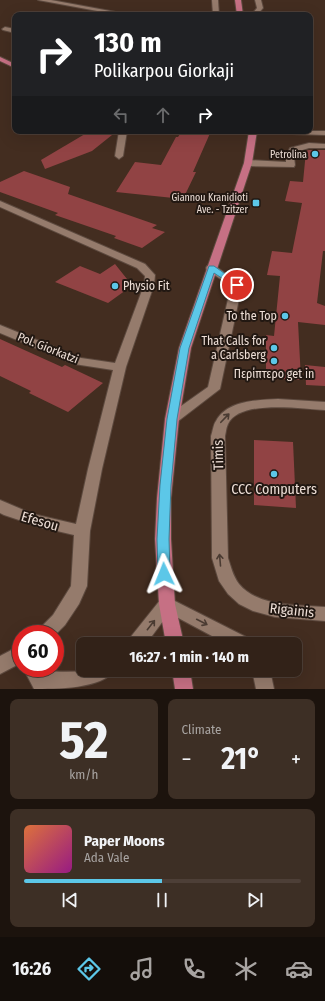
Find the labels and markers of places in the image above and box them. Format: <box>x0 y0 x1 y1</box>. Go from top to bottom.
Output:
place label: Petrolina <box>270 149 307 161</box>
marker: Petrolina <box>310 149 320 159</box>
place label: Giannou Kranidioti Ave. - Tzitzer <box>171 192 248 216</box>
marker: Giannou Kranidioti Ave. - Tzitzer <box>251 198 261 208</box>
pin <box>220 268 254 302</box>
place label: Physio Fit <box>123 279 170 293</box>
marker: Physio Fit <box>110 281 120 291</box>
place label: To the Top <box>226 309 277 323</box>
marker: To the Top <box>280 311 290 321</box>
place label: That Calls for a Carlsberg <box>201 334 267 362</box>
marker: That Calls for a Carlsberg <box>269 343 279 353</box>
marker: Περίπτερο get in <box>269 356 279 366</box>
place label: Περίπτερο get in <box>234 367 314 381</box>
marker: CCC Computers <box>269 469 279 479</box>
place label: CCC Computers <box>231 481 317 498</box>

